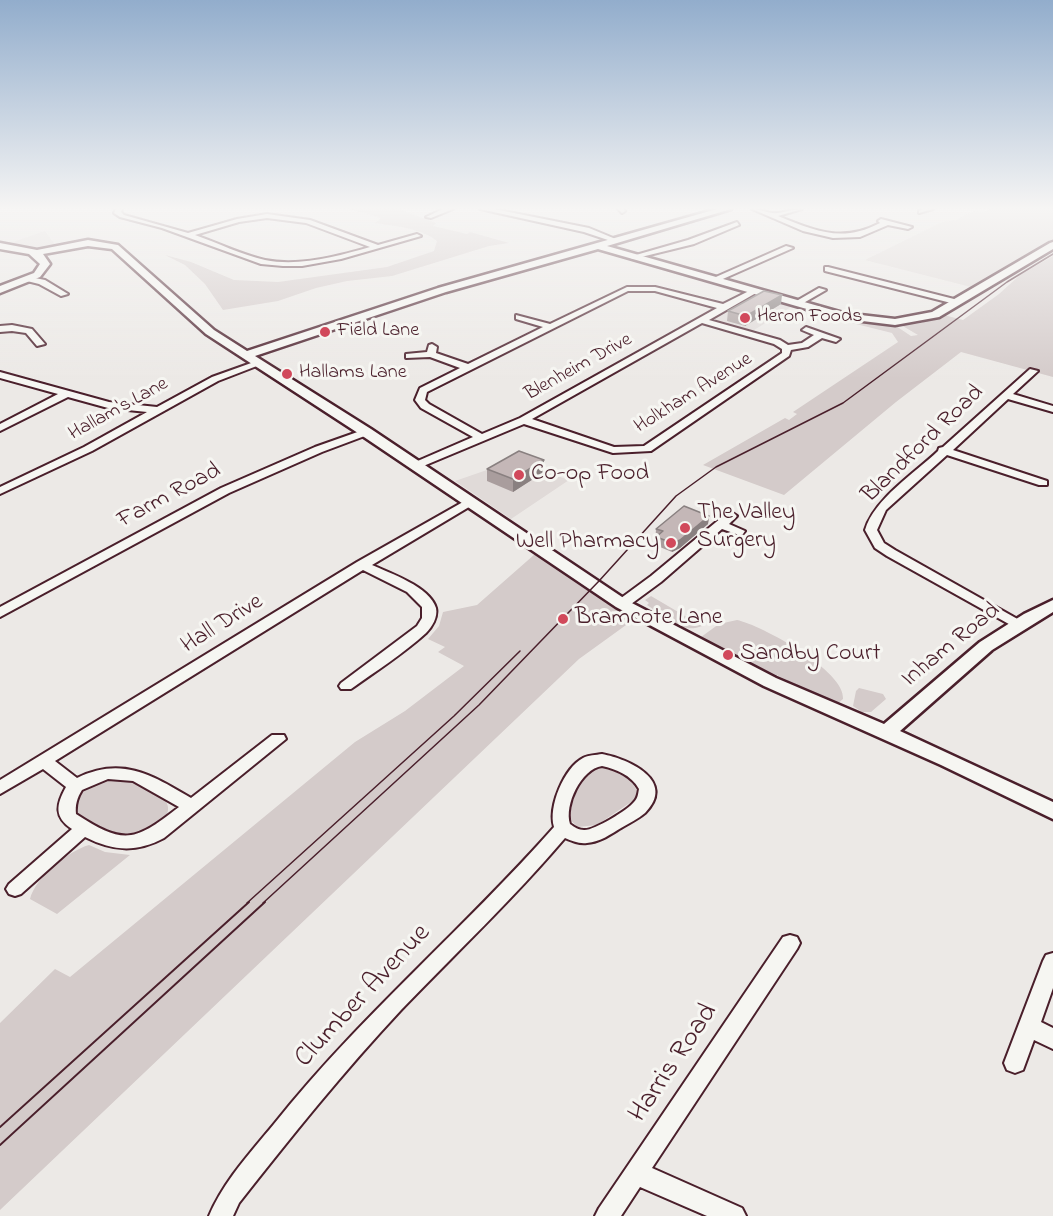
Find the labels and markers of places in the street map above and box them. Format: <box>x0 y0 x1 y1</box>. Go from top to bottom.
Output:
place label: Heron Foods <box>757 306 862 330</box>
marker: Heron Foods <box>738 311 752 325</box>
place label: Field Lane <box>337 320 419 344</box>
marker: Field Lane <box>318 325 332 339</box>
place label: Hallams Lane <box>299 362 407 386</box>
marker: Hallams Lane <box>280 367 294 381</box>
place label: Co-op Food <box>531 461 649 489</box>
marker: Co-op Food <box>512 468 526 482</box>
place label: The Valley Surgery <box>697 500 795 556</box>
marker: The Valley Surgery <box>678 521 692 535</box>
place label: Well Pharmacy <box>516 529 659 557</box>
marker: Well Pharmacy <box>664 536 678 550</box>
place label: Bramcote Lane <box>575 605 723 633</box>
marker: Bramcote Lane <box>556 612 570 626</box>
place label: Sandby Court <box>740 641 881 669</box>
marker: Sandby Court <box>721 648 735 662</box>

